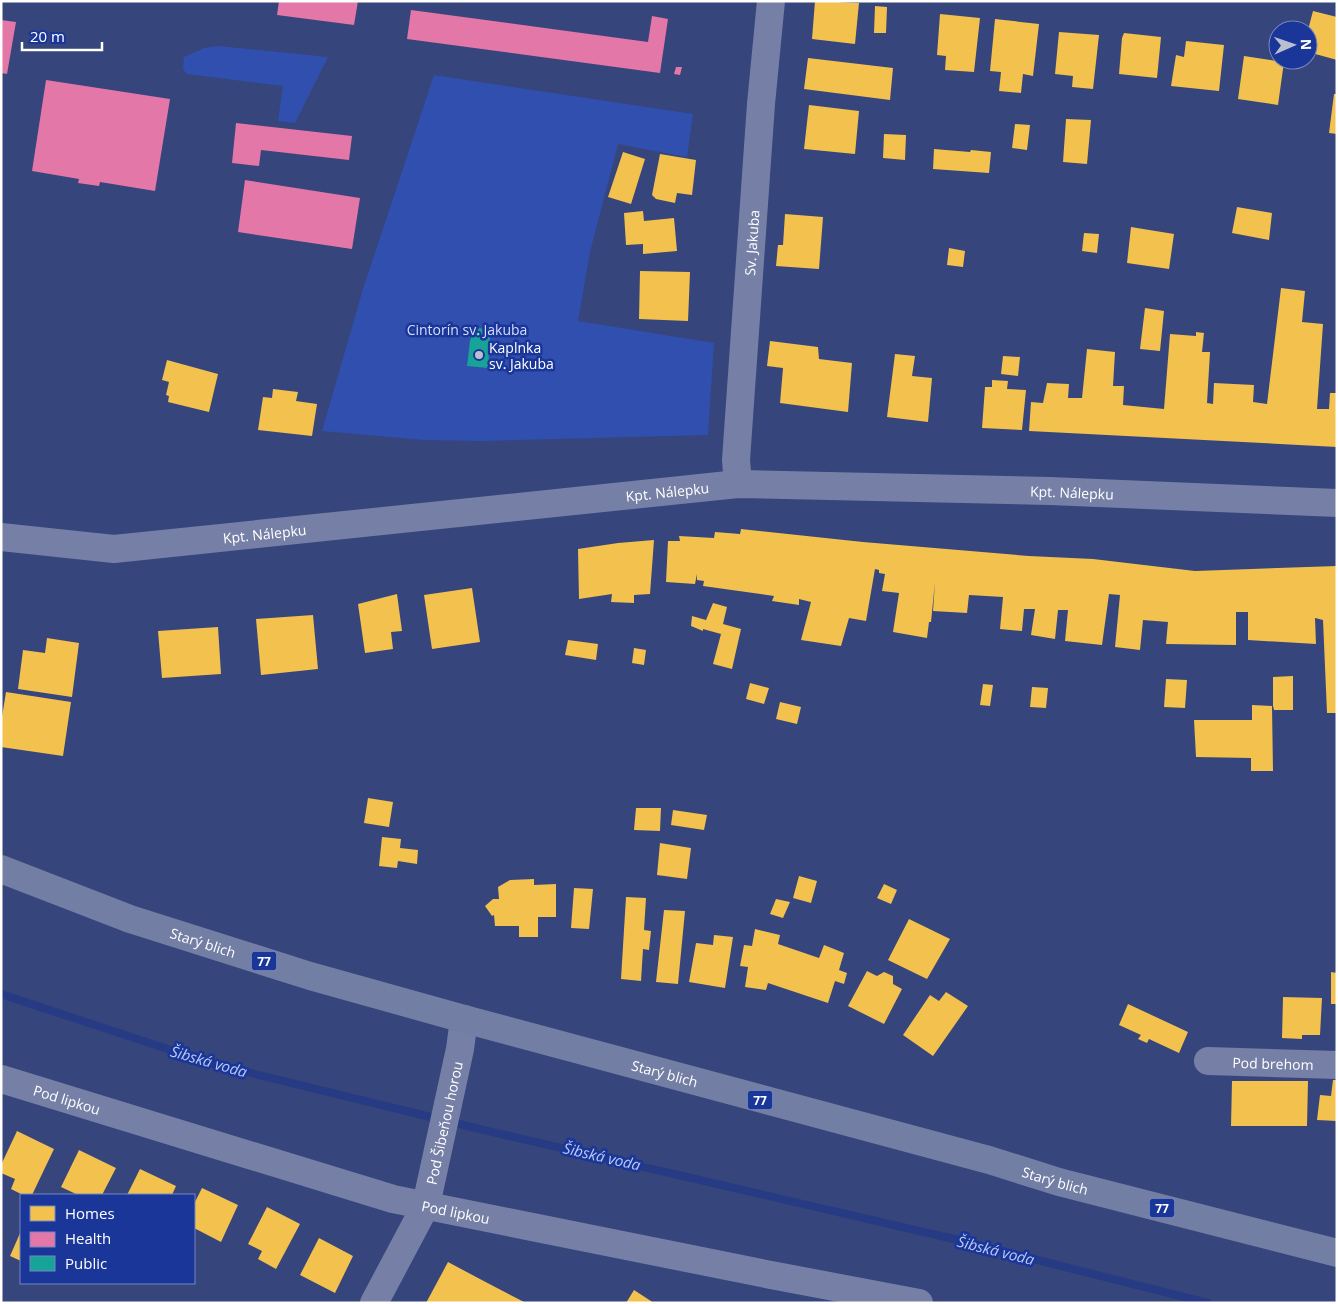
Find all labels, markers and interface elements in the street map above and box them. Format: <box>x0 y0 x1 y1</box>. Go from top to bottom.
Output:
scale bar <box>22 20 102 52</box>
north arrow <box>1268 20 1318 70</box>
text: 20 m <box>30 26 65 46</box>
text: N <box>1297 39 1316 51</box>
street label: Sv. Jakuba <box>739 209 763 276</box>
park label: Cintorín sv. Jakuba <box>407 320 527 339</box>
place label: Kaplnka sv. Jakuba <box>489 338 554 373</box>
marker: Kaplnka sv. Jakuba <box>473 349 485 361</box>
street label: Kpt. Nálepku <box>625 478 710 505</box>
street label: Kpt. Nálepku <box>1030 481 1114 503</box>
street label: Kpt. Nálepku <box>222 520 307 547</box>
street label: Starý blich <box>168 923 238 961</box>
road number: 77 <box>252 951 276 970</box>
water label: Šibská voda <box>168 1041 250 1082</box>
street label: Pod brehom <box>1232 1052 1314 1074</box>
street label: Starý blich <box>630 1055 700 1091</box>
street label: Pod Šibeňou horou <box>421 1059 467 1186</box>
street label: Pod lipkou <box>31 1080 103 1118</box>
road number: 77 <box>748 1090 772 1110</box>
water label: Šibská voda <box>561 1137 643 1175</box>
street label: Starý blich <box>1020 1162 1090 1199</box>
legend <box>20 1194 195 1284</box>
street label: Pod lipkou <box>420 1195 492 1228</box>
road number: 77 <box>1150 1198 1174 1218</box>
text: Homes <box>65 1203 115 1223</box>
text: Health <box>65 1228 111 1248</box>
water label: Šibská voda <box>955 1231 1037 1269</box>
text: Public <box>65 1253 107 1273</box>

